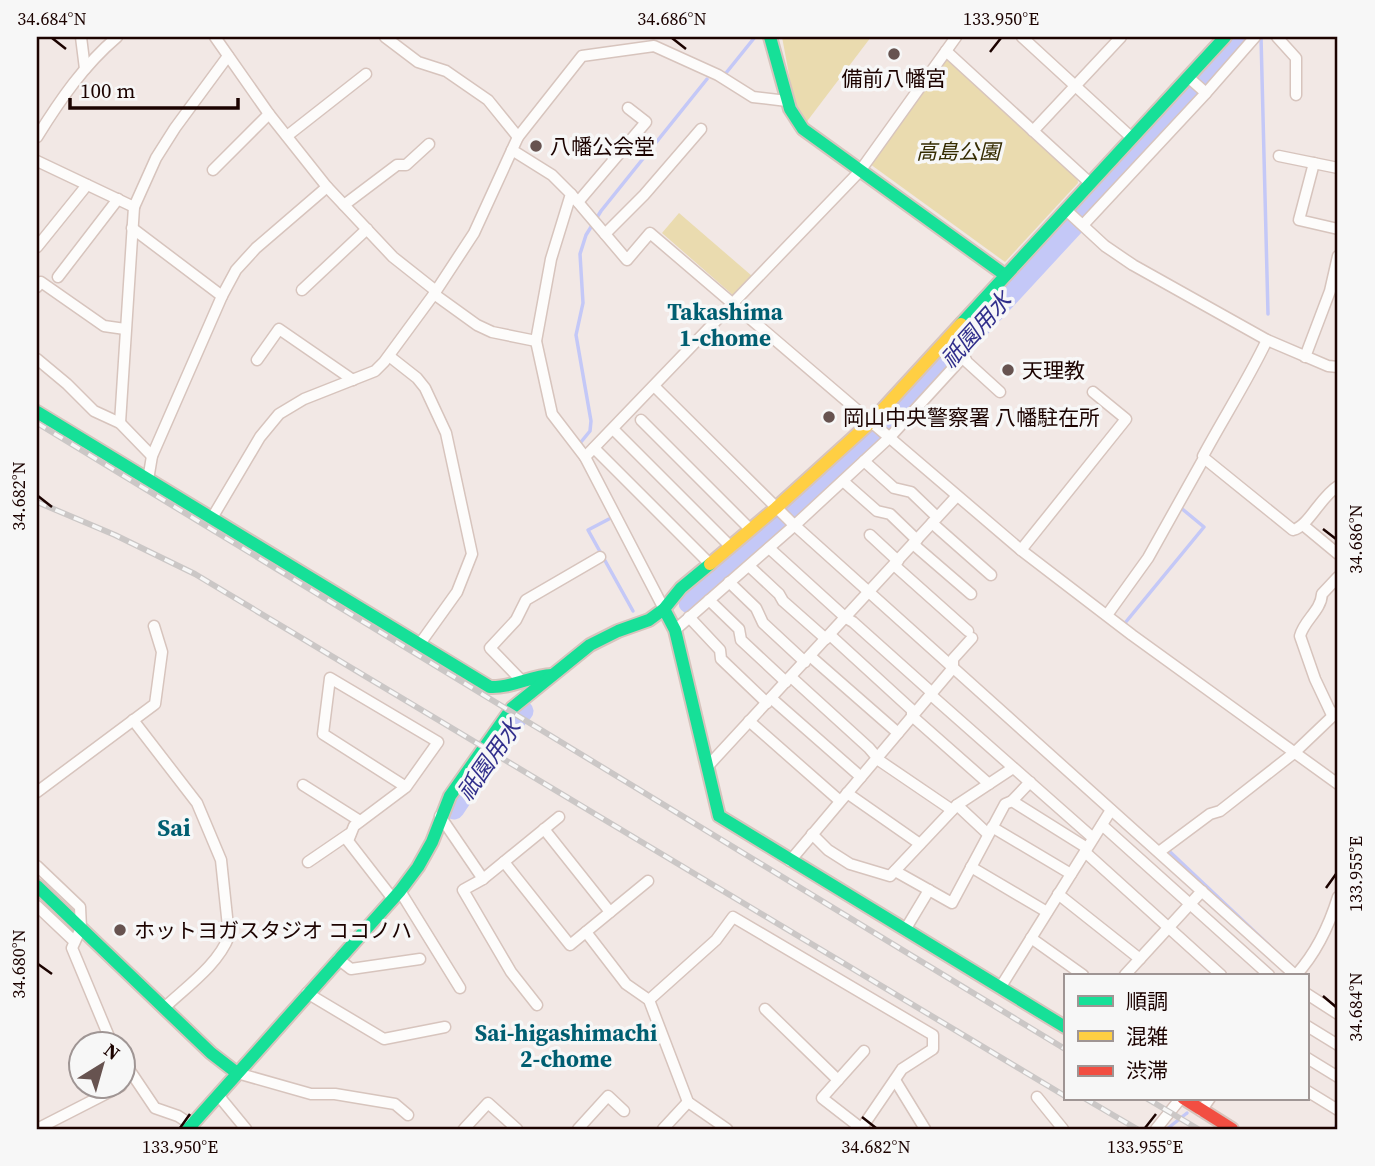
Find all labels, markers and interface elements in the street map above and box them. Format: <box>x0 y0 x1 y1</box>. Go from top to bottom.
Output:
text: 34.684°N <box>17 6 87 31</box>
text: 34.686°N <box>637 6 707 31</box>
text: 133.950°E <box>963 6 1039 31</box>
marker: 備前八幡宮 <box>886 46 902 62</box>
place label: 備前八幡宮 <box>842 64 947 93</box>
scale bar <box>70 66 238 110</box>
text: 100 m <box>80 76 135 105</box>
place label: 八幡公会堂 <box>550 132 655 161</box>
park label: 高島公園 <box>916 137 1003 166</box>
marker: 八幡公会堂 <box>528 138 544 154</box>
water label: 祇園用水 <box>933 283 1021 375</box>
district label: Takashima 1-chome <box>667 296 784 354</box>
place label: 天理教 <box>1022 356 1085 385</box>
marker: 天理教 <box>1000 362 1016 378</box>
place label: 岡山中央警察署 八幡駐在所 <box>843 403 1100 432</box>
marker: 岡山中央警察署 八幡駐在所 <box>821 409 837 425</box>
text: 34.682°N <box>6 461 31 531</box>
text: 34.686°N <box>1343 504 1368 574</box>
water label: 祇園用水 <box>450 711 530 807</box>
district label: Sai <box>157 811 191 844</box>
text: 133.955°E <box>1343 836 1368 912</box>
place label: ホットヨガスタジオ ココノハ <box>134 916 412 945</box>
marker: ホットヨガスタジオ ココノハ <box>112 922 128 938</box>
text: 34.680°N <box>6 929 31 999</box>
text: 34.684°N <box>1343 972 1368 1042</box>
legend <box>1064 974 1308 1100</box>
text: 順調 <box>1126 987 1168 1016</box>
district label: Sai-higashimachi 2-chome <box>475 1017 657 1075</box>
text: 混雑 <box>1126 1022 1168 1051</box>
north arrow <box>66 1030 136 1100</box>
text: N <box>99 1037 126 1066</box>
text: 渋滞 <box>1126 1056 1168 1085</box>
text: 133.950°E <box>142 1134 218 1159</box>
text: 34.682°N <box>841 1134 911 1159</box>
text: 133.955°E <box>1107 1134 1183 1159</box>

